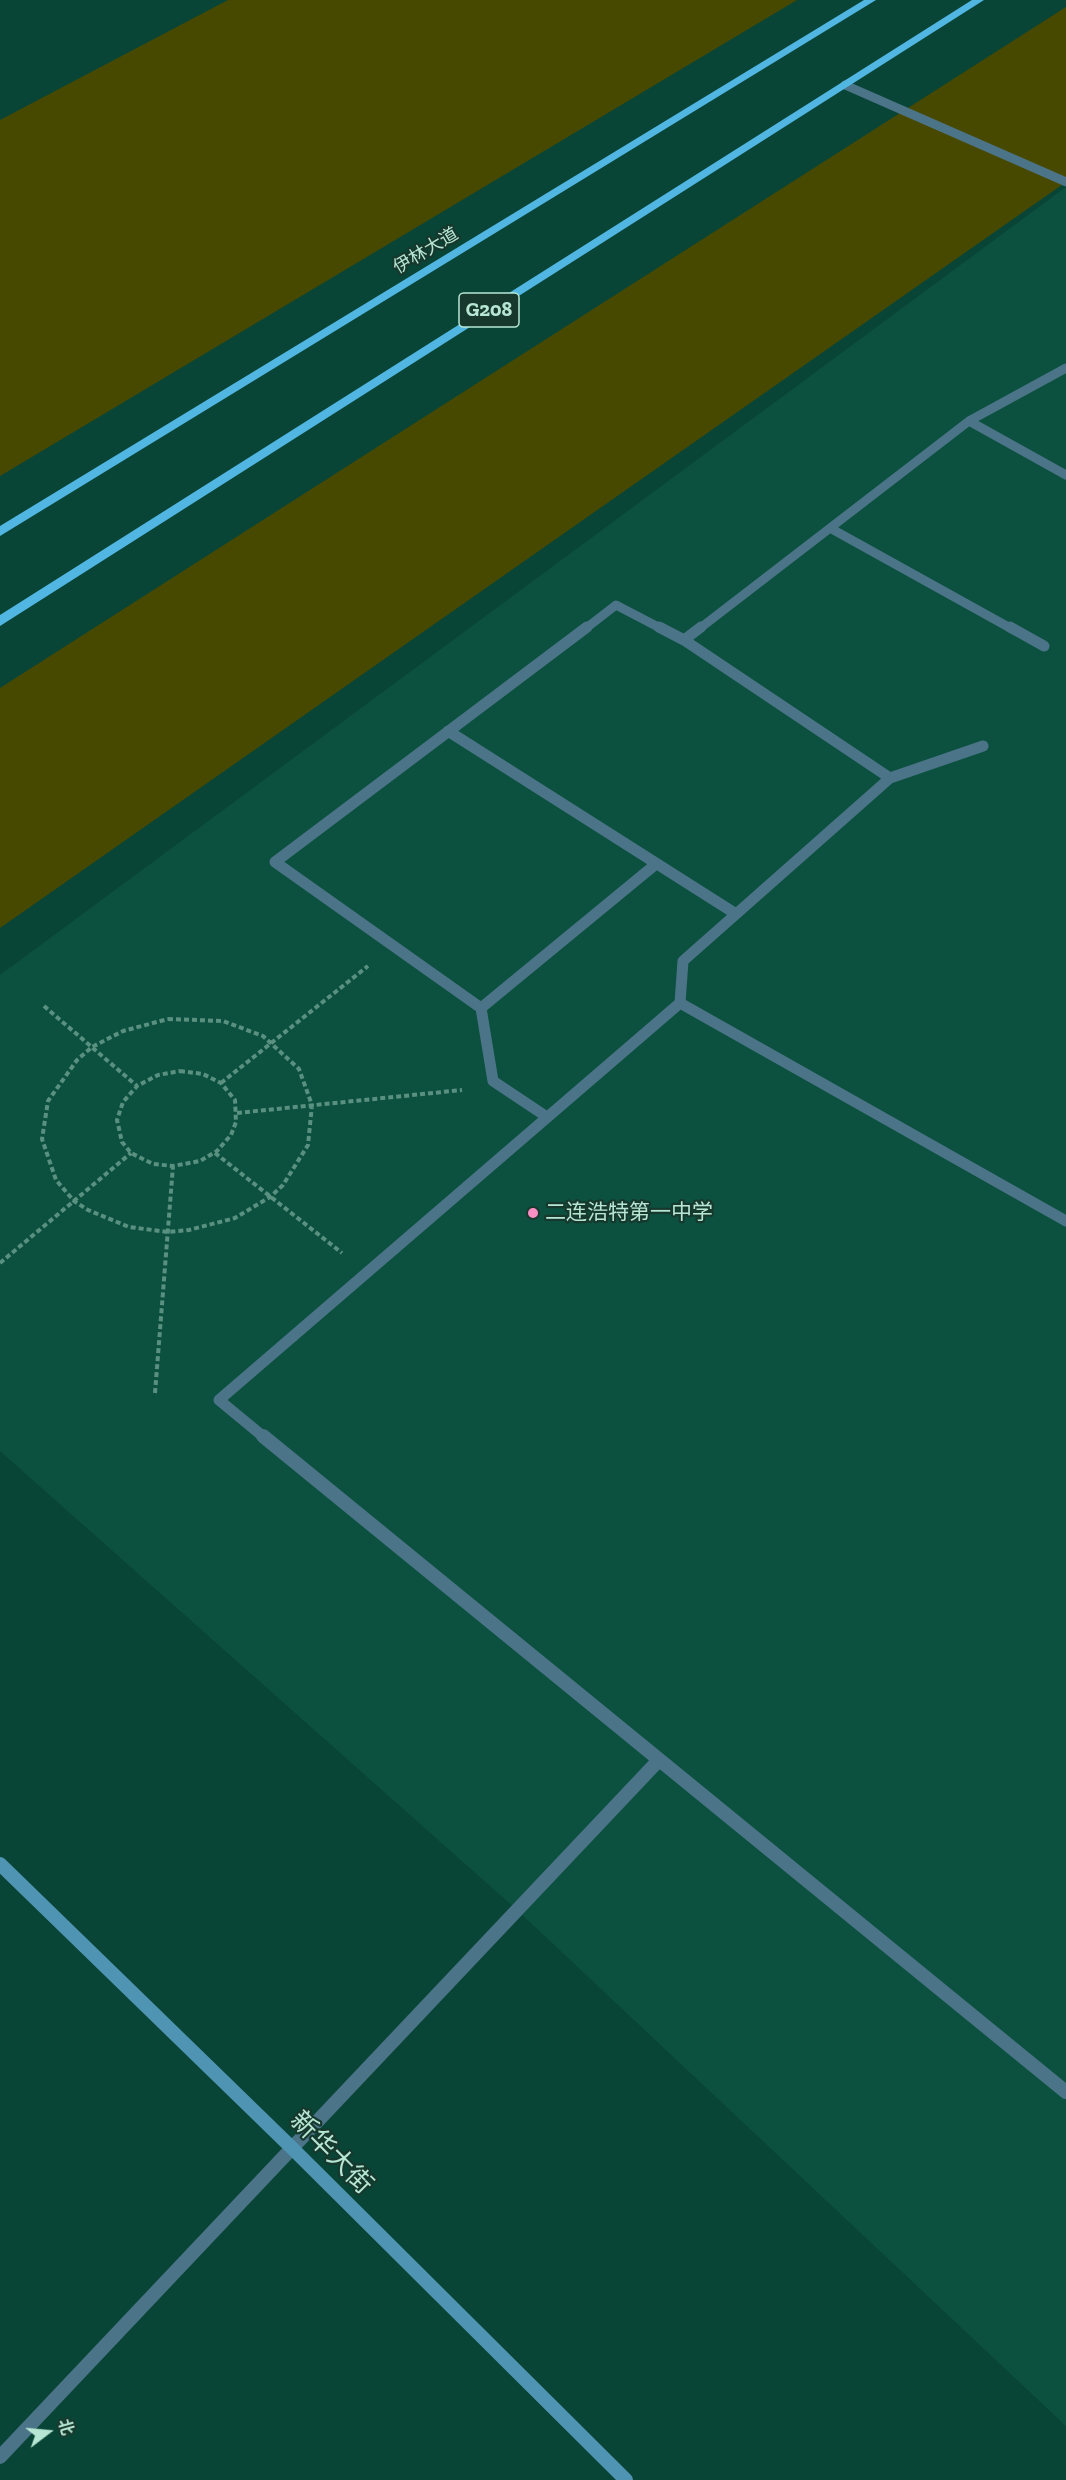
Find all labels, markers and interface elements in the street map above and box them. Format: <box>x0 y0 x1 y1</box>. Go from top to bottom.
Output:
street label: 伊林大道 <box>390 223 462 279</box>
road number: G208 <box>459 293 519 327</box>
place label: 二连浩特第一中学 <box>545 1200 713 1226</box>
marker: 二连浩特第一中学 <box>526 1206 540 1220</box>
street label: 新华大街 <box>283 2105 379 2201</box>
north arrow <box>18 2402 78 2462</box>
text: 北 <box>54 2417 77 2437</box>

